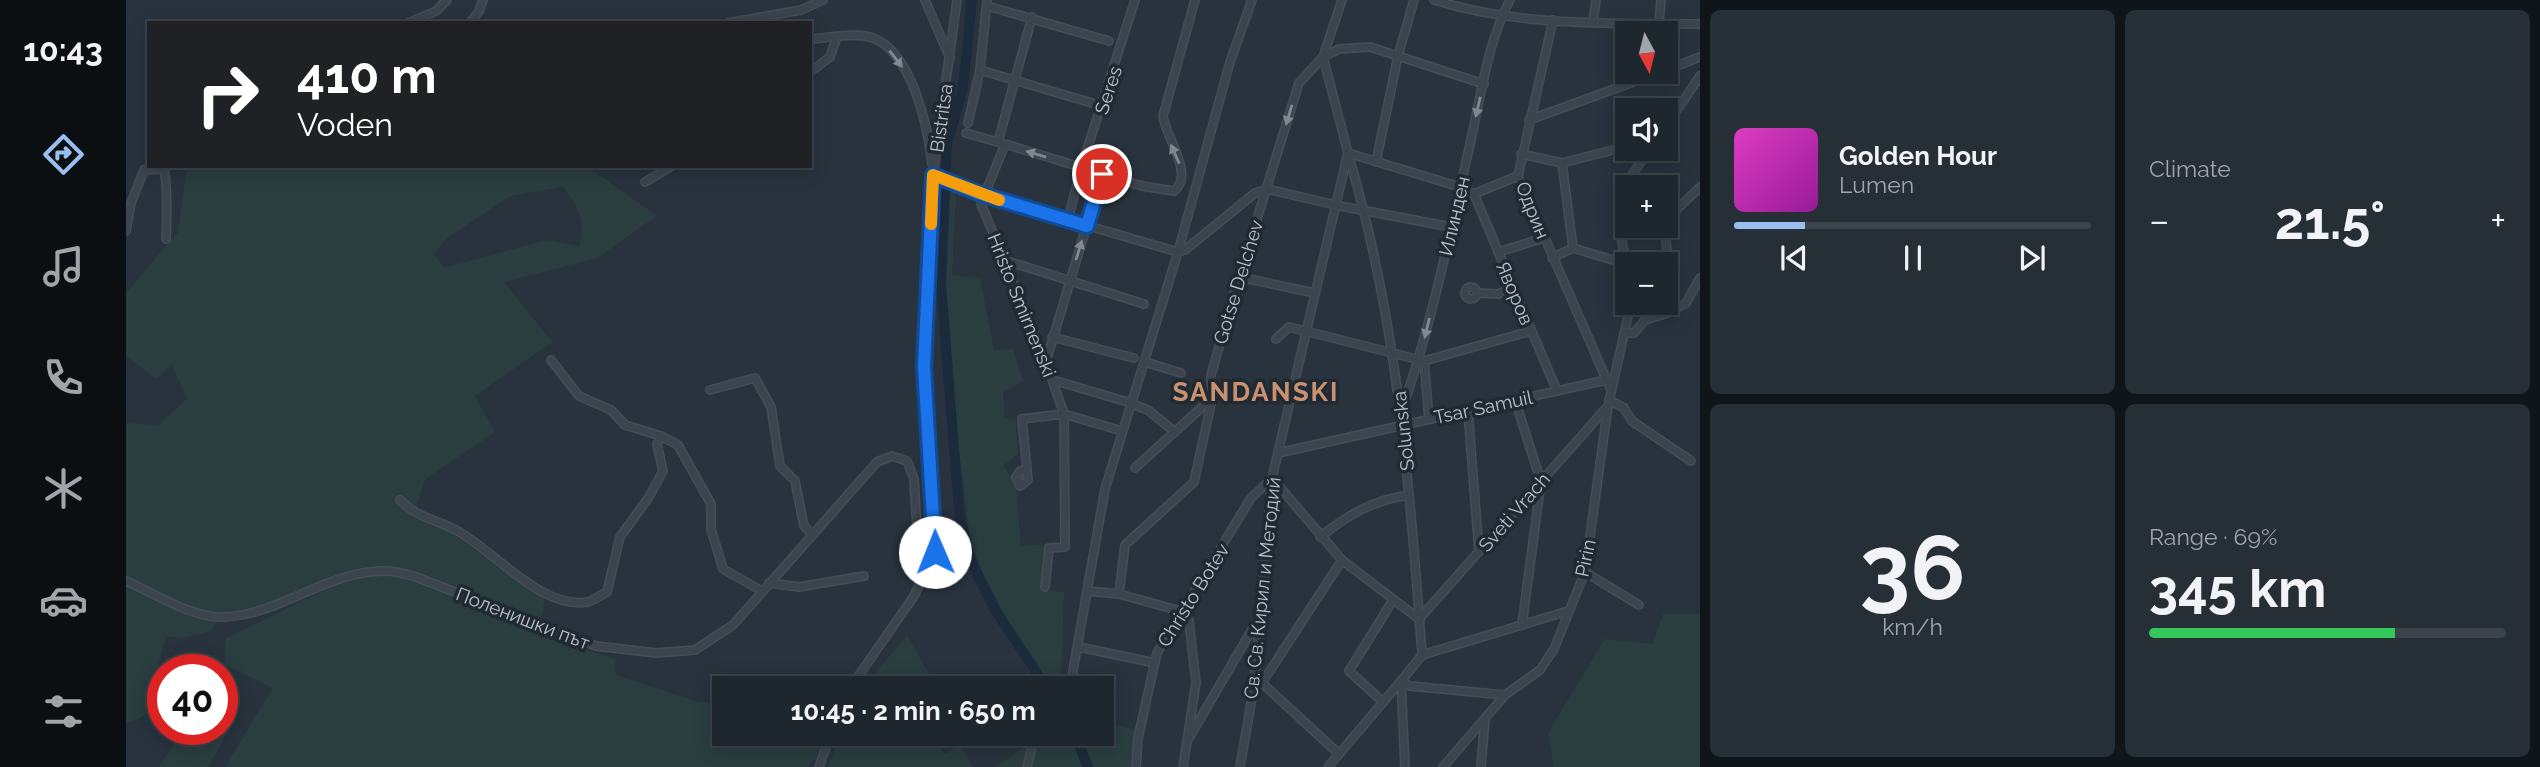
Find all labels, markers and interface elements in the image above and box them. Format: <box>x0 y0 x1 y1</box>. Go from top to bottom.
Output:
north arrow <box>1615 21 1678 84</box>
map controls <box>1615 21 1678 315</box>
text: 10:43 <box>23 31 103 68</box>
text: 410 m <box>297 47 437 104</box>
icon: right <box>182 49 273 140</box>
one-way arrow <box>889 50 904 68</box>
street label: Seres <box>1090 63 1126 117</box>
street label: Bistritsa <box>925 82 957 154</box>
one-way arrow <box>1473 96 1484 118</box>
button: sound <box>1615 98 1678 161</box>
one-way arrow <box>1284 104 1294 125</box>
text: Voden <box>297 106 393 143</box>
icon: directions <box>39 130 88 179</box>
text: Golden Hour <box>1839 141 1997 171</box>
pin <box>1072 144 1132 204</box>
one-way arrow <box>1169 144 1181 164</box>
one-way arrow <box>1026 148 1047 158</box>
icon: arrive <box>1083 155 1121 193</box>
text: Climate <box>2149 155 2231 182</box>
text: Lumen <box>1839 171 1914 198</box>
street label: Илинден <box>1434 174 1474 258</box>
button: + <box>1615 175 1678 238</box>
street label: Одрин <box>1512 178 1554 242</box>
text: 21.5° <box>2275 190 2385 251</box>
text: − <box>2149 198 2169 243</box>
text: + <box>2490 198 2506 243</box>
street label: Gotse Delchev <box>1209 217 1267 347</box>
street label: Hristo Smirnenski <box>983 230 1061 380</box>
one-way arrow <box>1075 239 1085 260</box>
icon: previous <box>1775 239 1813 277</box>
icon: pause <box>1894 239 1932 277</box>
icon: next <box>2013 239 2051 277</box>
icon: music <box>39 242 88 291</box>
button: − <box>1615 252 1678 315</box>
street label: Яворов <box>1492 258 1538 328</box>
one-way arrow <box>1421 317 1432 339</box>
icon: phone <box>39 353 88 402</box>
district label: SANDANSKI <box>1173 377 1339 407</box>
street label: Tsar Samuil <box>1432 386 1535 428</box>
street label: Solunska <box>1388 390 1418 472</box>
icon: climate <box>39 464 88 513</box>
street label: Sveti Vrach <box>1474 468 1554 556</box>
street label: Св. Св. Кирил и Методий <box>1239 476 1285 700</box>
text: 36 <box>1859 514 1966 621</box>
position arrow <box>898 515 972 589</box>
text: Range · 69% <box>2149 523 2277 550</box>
street label: Pirin <box>1570 537 1600 579</box>
street label: Christo Botev <box>1153 539 1233 651</box>
text: 345 km <box>2149 558 2326 619</box>
icon: car <box>39 576 88 625</box>
street label: Поленишки път <box>453 582 593 654</box>
text: km/h <box>1882 613 1943 640</box>
speed limit sign: 40 <box>147 654 238 745</box>
icon: filters <box>39 687 88 736</box>
text: 10:45 · 2 min · 650 m <box>790 696 1036 726</box>

